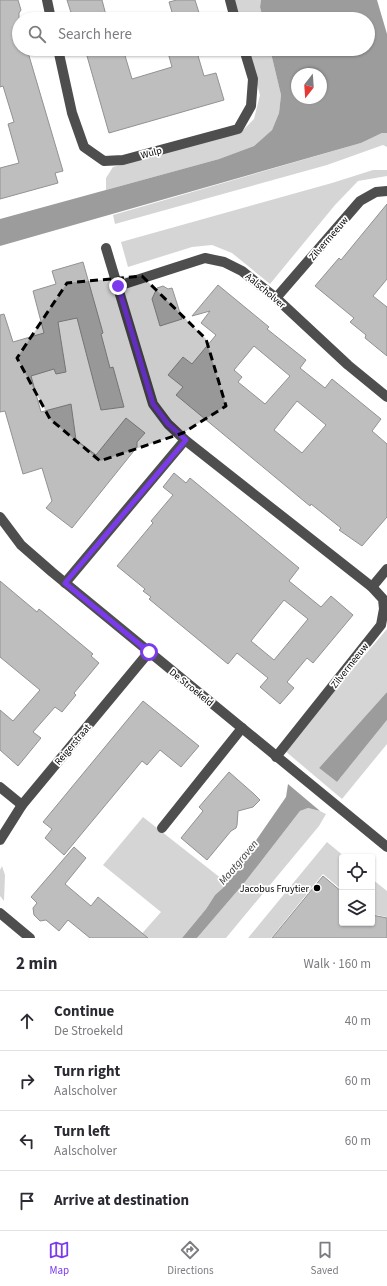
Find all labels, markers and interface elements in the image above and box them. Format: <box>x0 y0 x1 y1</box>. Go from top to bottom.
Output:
search box <box>12 12 375 56</box>
icon: search <box>26 23 48 45</box>
text: Search here <box>58 24 132 45</box>
north arrow <box>291 68 327 104</box>
street label: Wulp <box>139 143 164 162</box>
street label: Zilvermeeuw <box>306 214 352 264</box>
street label: Aalscholver <box>242 270 289 312</box>
route end <box>109 277 127 295</box>
street label: Zilvermeeuw <box>328 640 372 691</box>
route start <box>140 643 158 661</box>
street label: De Stroekeld <box>166 666 216 710</box>
street label: Reigerstraat <box>51 720 95 768</box>
water label: Maatgraven <box>215 837 262 888</box>
map controls <box>339 854 375 926</box>
button: locate <box>339 854 375 890</box>
place label: Jacobus Fruytier <box>240 882 310 896</box>
marker: Jacobus Fruytier <box>312 883 322 893</box>
button: layers <box>339 890 375 926</box>
text: 2 min <box>16 952 57 976</box>
text: Walk · 160 m <box>303 955 371 973</box>
text: Continue <box>54 1001 114 1022</box>
icon: ahead <box>16 1010 38 1032</box>
text: 40 m <box>345 1012 371 1030</box>
text: De Stroekeld <box>54 1022 123 1040</box>
text: Turn right <box>54 1061 120 1082</box>
icon: right <box>16 1070 38 1092</box>
text: 60 m <box>345 1072 371 1090</box>
text: Aalscholver <box>54 1082 117 1100</box>
text: Turn left <box>54 1121 110 1142</box>
icon: left <box>16 1130 38 1152</box>
text: 60 m <box>345 1132 371 1150</box>
text: Aalscholver <box>54 1142 117 1160</box>
icon: arrive <box>16 1190 38 1212</box>
text: Arrive at destination <box>54 1190 189 1211</box>
tab: Map <box>48 1239 70 1278</box>
tab: Directions <box>167 1239 214 1278</box>
tab: Saved <box>311 1239 339 1278</box>

